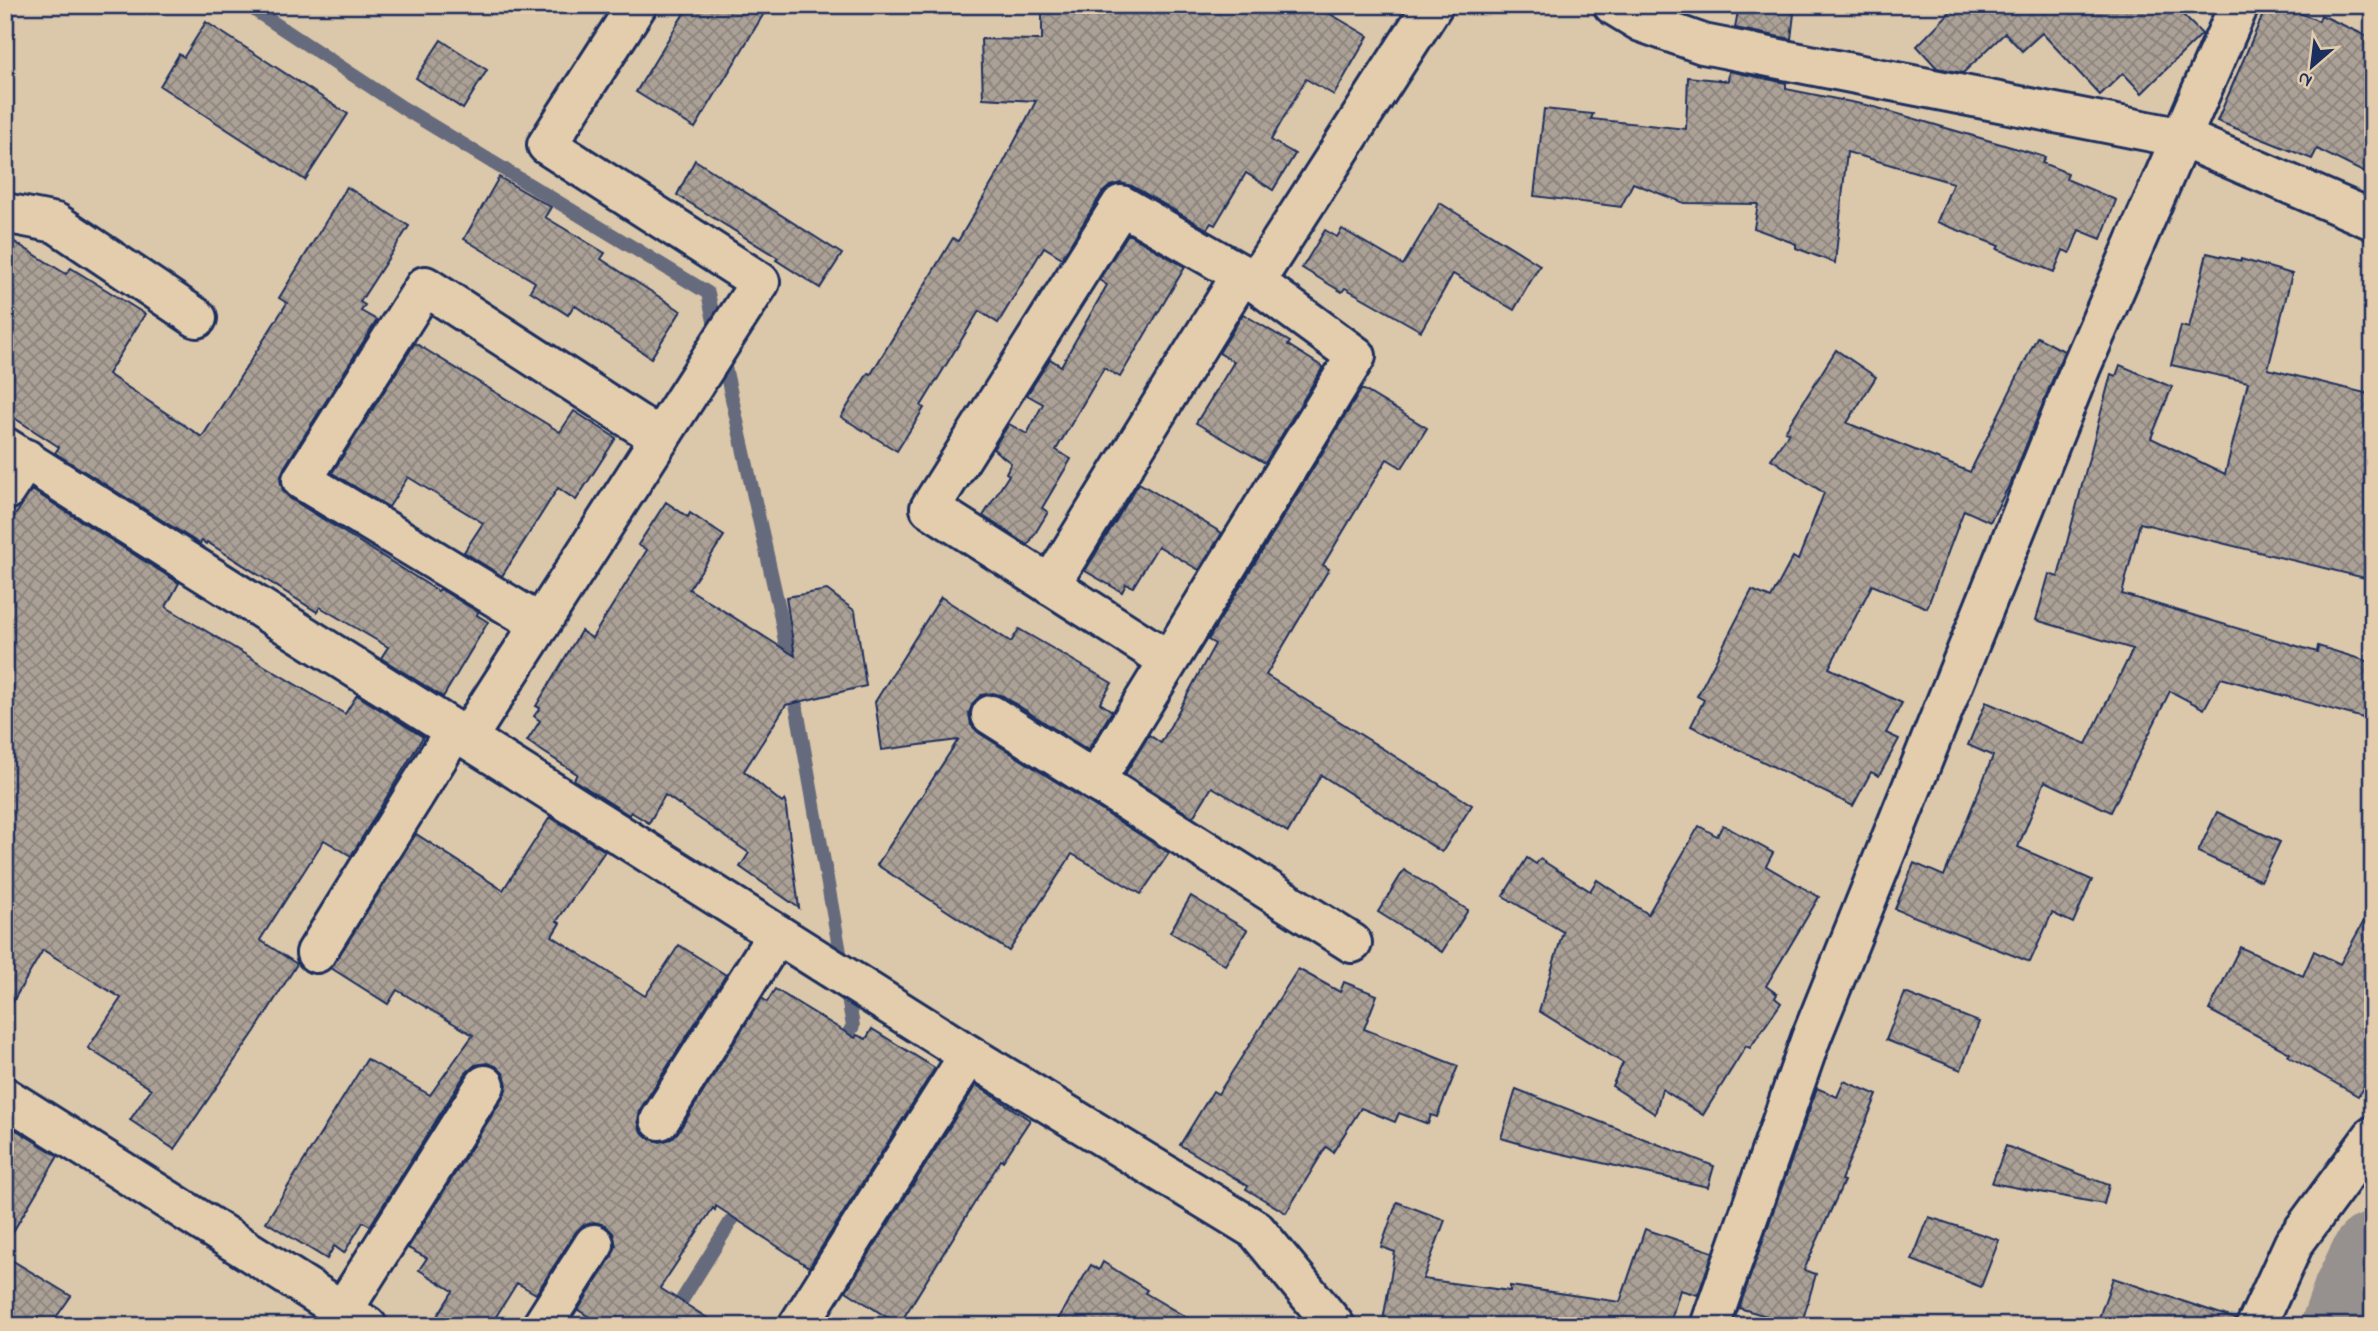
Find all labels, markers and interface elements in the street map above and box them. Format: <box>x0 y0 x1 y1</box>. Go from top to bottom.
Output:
north arrow <box>2276 32 2346 102</box>
text: N <box>2293 64 2317 94</box>

